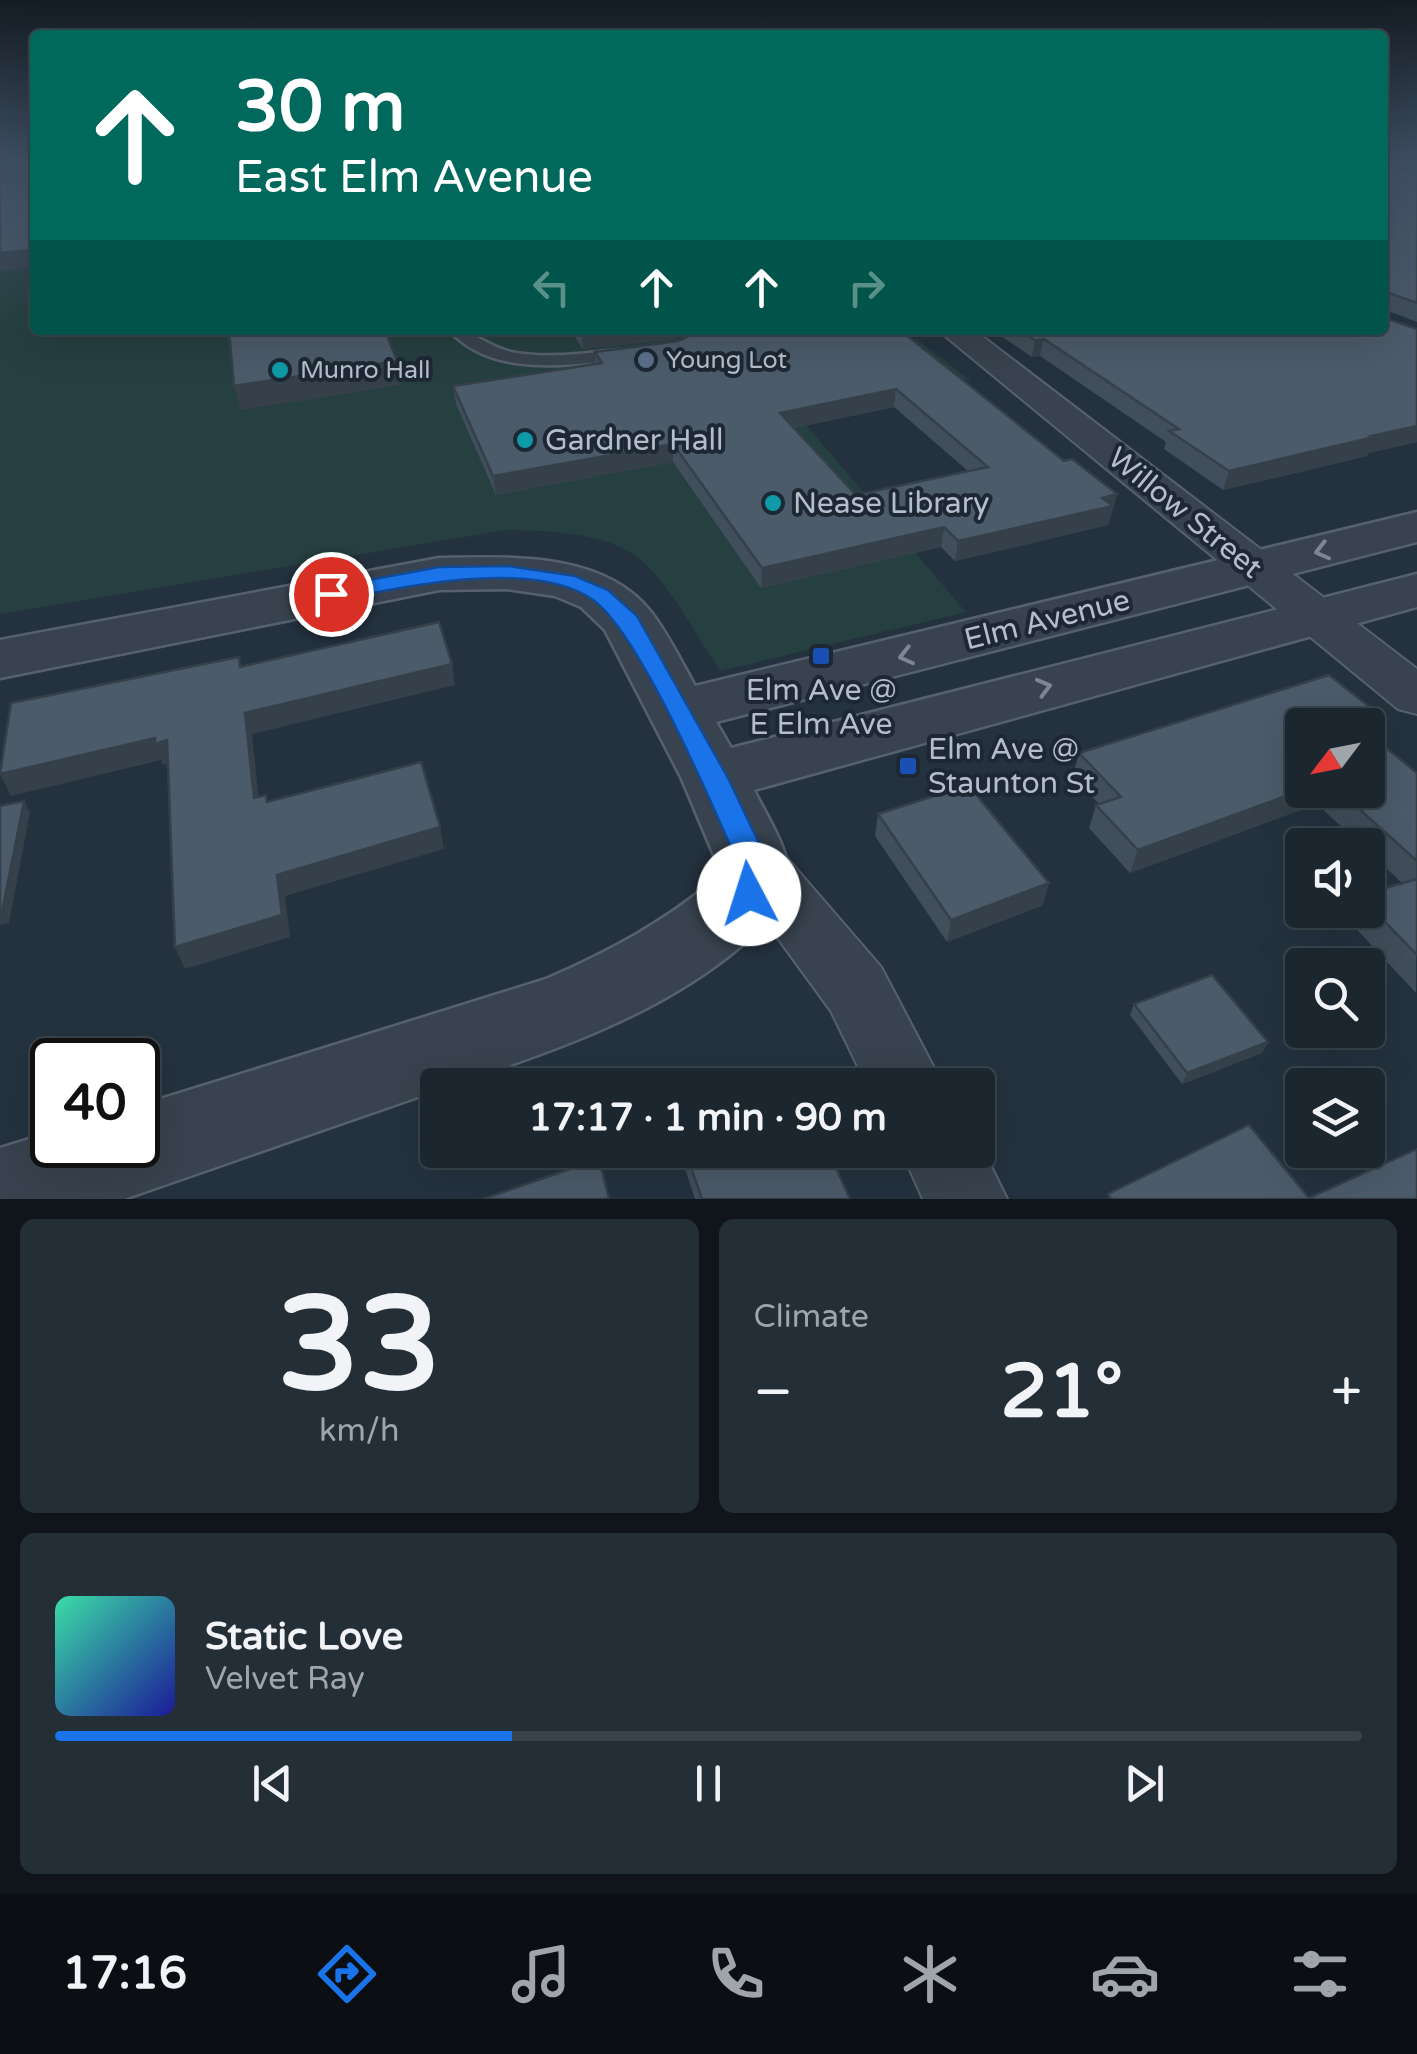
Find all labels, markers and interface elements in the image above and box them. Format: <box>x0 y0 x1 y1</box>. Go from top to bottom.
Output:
text: 30 m <box>235 66 405 150</box>
icon: ahead <box>70 70 200 200</box>
text: East Elm Avenue <box>235 151 593 205</box>
icon: left <box>524 260 579 315</box>
icon: ahead <box>629 260 684 315</box>
icon: ahead <box>734 260 789 315</box>
icon: right <box>839 260 894 315</box>
place label: Young Lot <box>666 345 788 375</box>
marker: Young Lot <box>635 349 657 371</box>
place label: Munro Hall <box>300 355 431 385</box>
marker: Munro Hall <box>269 359 291 381</box>
place label: Gardner Hall <box>545 422 724 459</box>
marker: Gardner Hall <box>514 429 536 451</box>
street label: Willow Street <box>1100 440 1270 586</box>
place label: Nease Library <box>793 485 989 522</box>
marker: Nease Library <box>762 492 784 514</box>
one-way arrow <box>1314 539 1331 560</box>
pin <box>289 552 374 637</box>
icon: arrive <box>304 567 359 622</box>
street label: Elm Avenue <box>960 582 1134 658</box>
one-way arrow <box>898 644 915 665</box>
marker: Elm Ave @ E Elm Ave <box>810 645 832 667</box>
place label: Elm Ave @ E Elm Ave <box>746 672 896 743</box>
one-way arrow <box>1035 677 1052 698</box>
north arrow <box>1285 708 1385 808</box>
map controls <box>1285 708 1385 1168</box>
place label: Elm Ave @ Staunton St <box>928 731 1095 802</box>
marker: Elm Ave @ Staunton St <box>897 755 919 777</box>
button: sound <box>1285 828 1385 928</box>
position arrow <box>697 842 801 946</box>
button: search <box>1285 948 1385 1048</box>
speed limit sign: 40 <box>30 1038 160 1168</box>
button: layers <box>1285 1068 1385 1168</box>
text: 17:17 · 1 min · 90 m <box>528 1095 887 1141</box>
text: 33 <box>278 1269 441 1425</box>
text: Climate <box>754 1298 869 1336</box>
text: 21° <box>1001 1347 1123 1437</box>
text: − <box>754 1360 793 1426</box>
text: + <box>1331 1360 1362 1426</box>
text: km/h <box>319 1412 399 1450</box>
text: Static Love <box>205 1614 403 1660</box>
text: Velvet Ray <box>205 1660 365 1698</box>
icon: previous <box>245 1756 300 1811</box>
icon: pause <box>681 1756 736 1811</box>
icon: next <box>1117 1756 1172 1811</box>
icon: directions <box>312 1939 382 2009</box>
icon: music <box>506 1939 576 2009</box>
icon: phone <box>701 1939 771 2009</box>
icon: climate <box>895 1939 965 2009</box>
icon: car <box>1090 1939 1160 2009</box>
icon: filters <box>1285 1939 1355 2009</box>
text: 17:16 <box>62 1947 187 2001</box>

